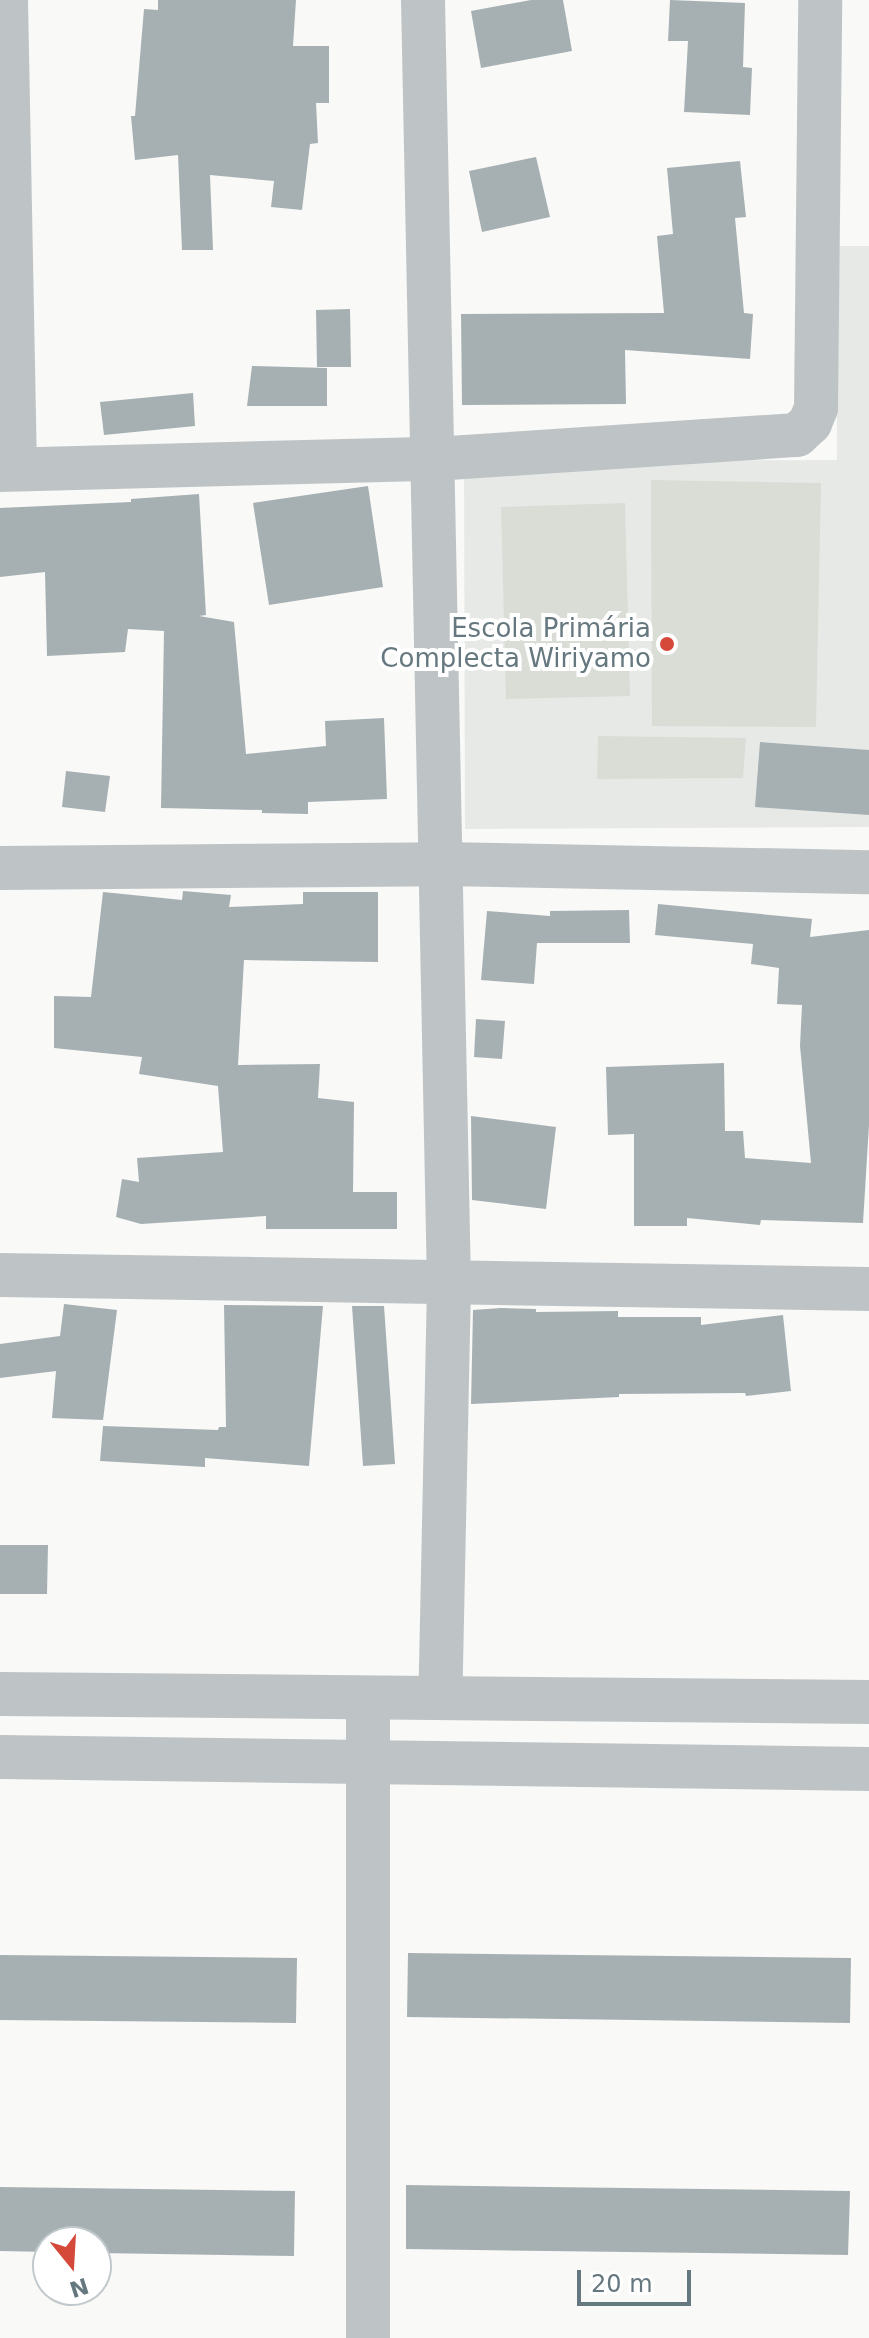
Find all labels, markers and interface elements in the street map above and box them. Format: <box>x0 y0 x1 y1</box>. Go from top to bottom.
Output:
place label: Escola Primária Complecta Wiriyamo <box>380 613 651 674</box>
marker: Escola Primária Complecta Wiriyamo <box>658 635 676 653</box>
north arrow <box>32 2226 112 2306</box>
scale bar <box>581 2254 695 2304</box>
text: 20 m <box>591 2270 653 2298</box>
text: N <box>66 2273 92 2302</box>

